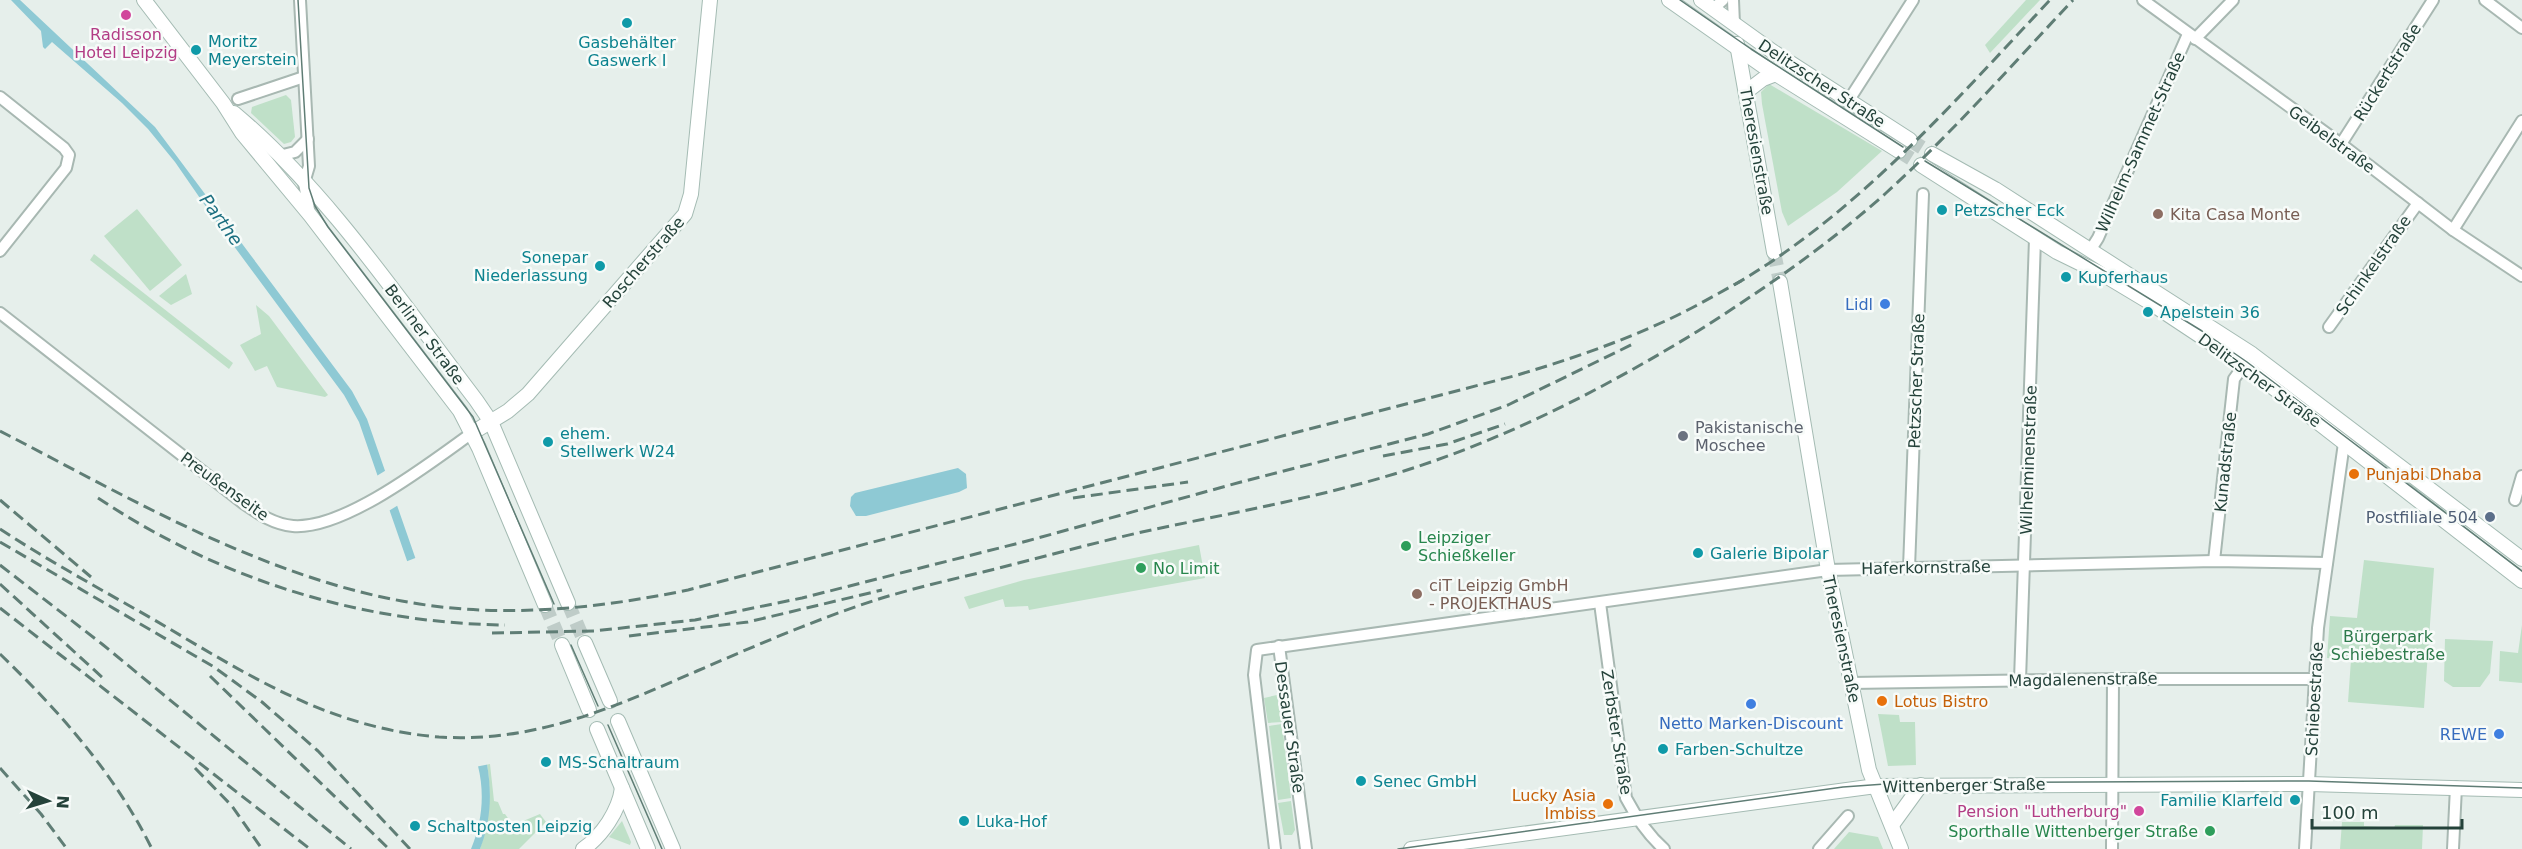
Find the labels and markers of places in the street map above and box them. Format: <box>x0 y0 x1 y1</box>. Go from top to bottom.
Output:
marker: Radisson Hotel Leipzig <box>119 8 133 22</box>
marker: Gasbehälter Gaswerk I <box>620 16 634 30</box>
place label: Radisson Hotel Leipzig <box>74 25 178 62</box>
place label: Moritz Meyerstein <box>208 32 297 69</box>
place label: Gasbehälter Gaswerk I <box>578 33 676 70</box>
marker: Moritz Meyerstein <box>189 43 203 57</box>
place label: Petzscher Eck <box>1954 201 2065 220</box>
marker: Petzscher Eck <box>1935 203 1949 217</box>
place label: Kita Casa Monte <box>2170 205 2300 224</box>
marker: Kita Casa Monte <box>2151 207 2165 221</box>
place label: Sonepar Niederlassung <box>474 248 588 285</box>
marker: Sonepar Niederlassung <box>593 259 607 273</box>
place label: Kupferhaus <box>2078 268 2168 287</box>
marker: Kupferhaus <box>2059 270 2073 284</box>
place label: Lidl <box>1845 295 1873 314</box>
marker: Lidl <box>1878 297 1892 311</box>
place label: Apelstein 36 <box>2160 303 2260 322</box>
marker: Apelstein 36 <box>2141 305 2155 319</box>
place label: Pakistanische Moschee <box>1695 418 1804 455</box>
place label: ehem. Stellwerk W24 <box>560 424 675 461</box>
marker: Pakistanische Moschee <box>1676 429 1690 443</box>
marker: ehem. Stellwerk W24 <box>541 435 555 449</box>
place label: Punjabi Dhaba <box>2366 465 2482 484</box>
marker: Punjabi Dhaba <box>2347 467 2361 481</box>
place label: Postfiliale 504 <box>2366 508 2478 527</box>
marker: Postfiliale 504 <box>2483 510 2497 524</box>
place label: Leipziger Schießkeller <box>1418 528 1516 565</box>
marker: Leipziger Schießkeller <box>1399 539 1413 553</box>
place label: Galerie Bipolar <box>1710 544 1829 563</box>
marker: Galerie Bipolar <box>1691 546 1705 560</box>
place label: No Limit <box>1153 559 1220 578</box>
marker: No Limit <box>1134 561 1148 575</box>
place label: ciT Leipzig GmbH - PROJEKTHAUS <box>1429 576 1568 613</box>
marker: ciT Leipzig GmbH - PROJEKTHAUS <box>1410 587 1424 601</box>
place label: Lotus Bistro <box>1894 692 1988 711</box>
marker: Lotus Bistro <box>1875 694 1889 708</box>
marker: Netto Marken-Discount <box>1744 697 1758 711</box>
place label: Netto Marken-Discount <box>1659 714 1843 733</box>
place label: REWE <box>2440 725 2487 744</box>
marker: REWE <box>2492 727 2506 741</box>
place label: Farben-Schultze <box>1675 740 1803 759</box>
marker: Farben-Schultze <box>1656 742 1670 756</box>
place label: MS-Schaltraum <box>558 753 679 772</box>
marker: MS-Schaltraum <box>539 755 553 769</box>
place label: Senec GmbH <box>1373 772 1477 791</box>
marker: Senec GmbH <box>1354 774 1368 788</box>
place label: Lucky Asia Imbiss <box>1512 786 1596 823</box>
place label: Familie Klarfeld <box>2160 791 2283 810</box>
marker: Familie Klarfeld <box>2288 793 2302 807</box>
marker: Lucky Asia Imbiss <box>1601 797 1615 811</box>
place label: Pension "Lutherburg" <box>1957 802 2127 821</box>
marker: Pension "Lutherburg" <box>2132 804 2146 818</box>
place label: Luka-Hof <box>976 812 1047 831</box>
marker: Luka-Hof <box>957 814 971 828</box>
place label: Schaltposten Leipzig <box>427 817 592 836</box>
marker: Schaltposten Leipzig <box>408 819 422 833</box>
place label: Sporthalle Wittenberger Straße <box>1948 822 2198 841</box>
marker: Sporthalle Wittenberger Straße <box>2203 824 2217 838</box>

